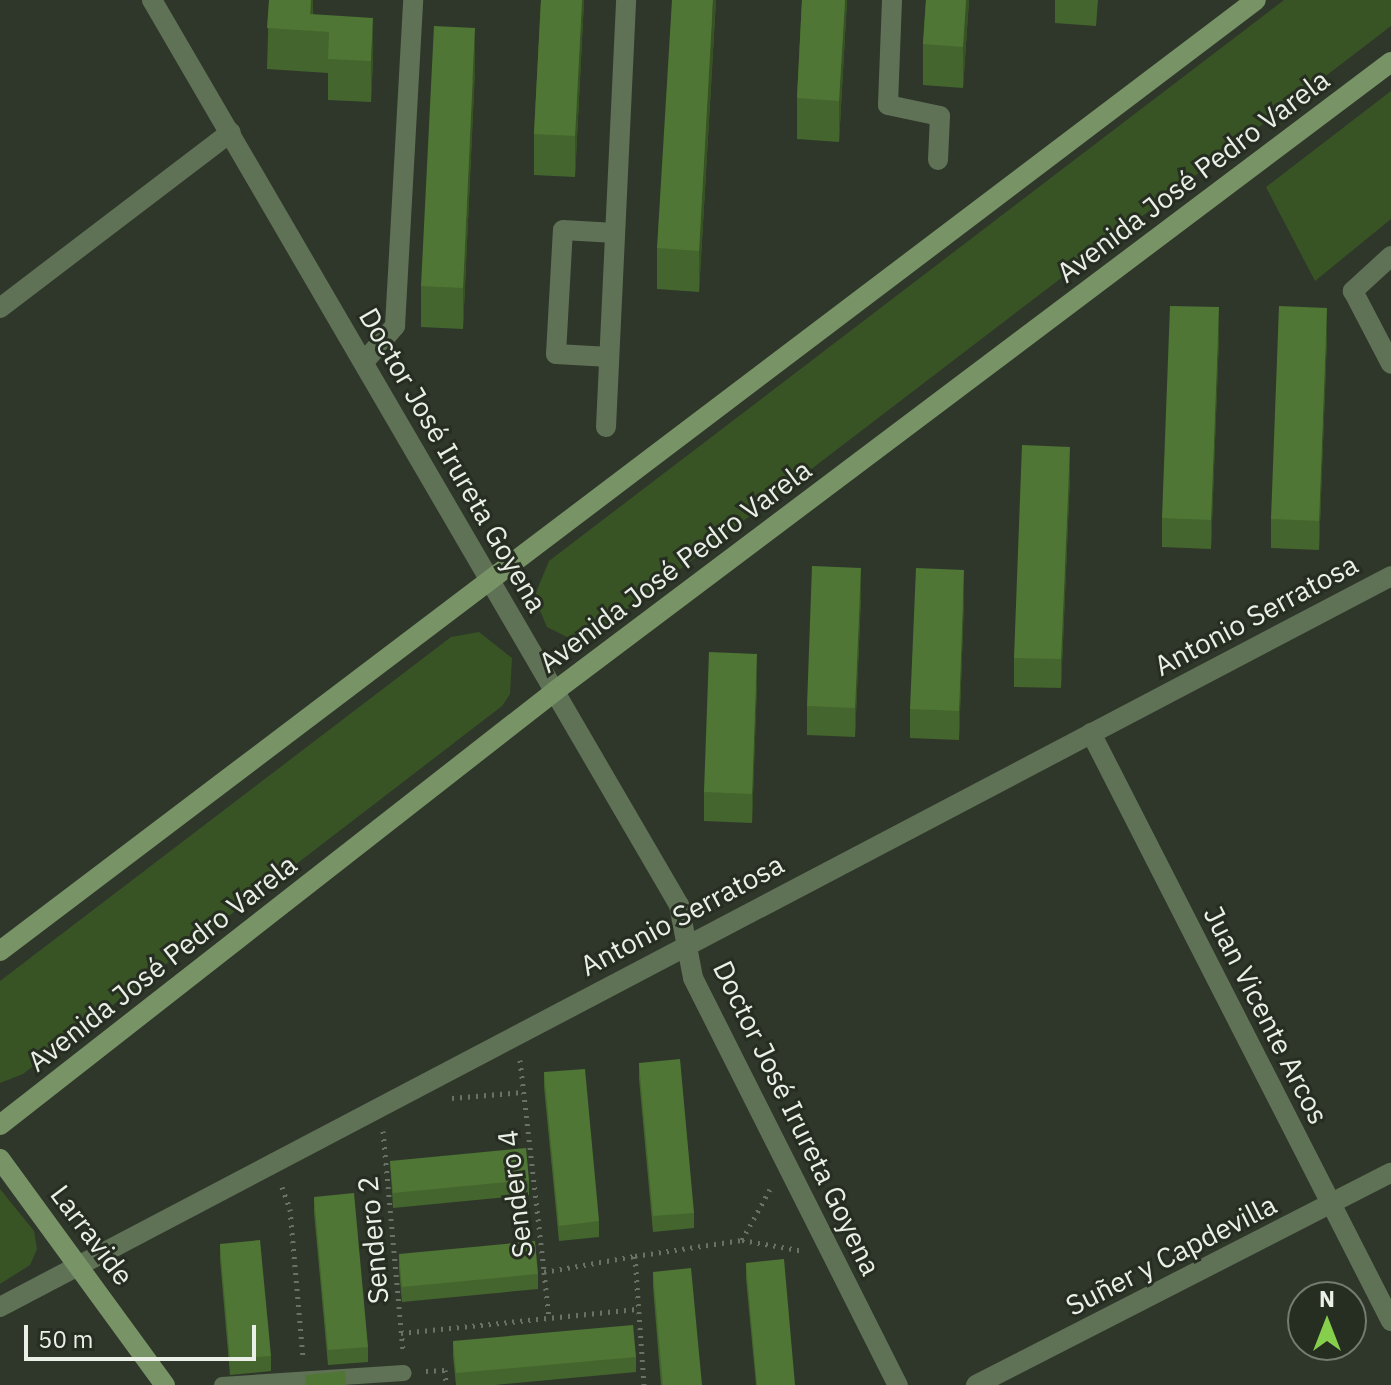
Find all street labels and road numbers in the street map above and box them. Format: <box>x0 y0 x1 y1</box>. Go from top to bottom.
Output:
street label: Avenida José Pedro Varela <box>1050 63 1336 289</box>
street label: Doctor José Irureta Goyena <box>352 302 554 618</box>
street label: Avenida José Pedro Varela <box>532 453 818 679</box>
street label: Antonio Serratosa <box>1149 547 1363 683</box>
street label: Avenida José Pedro Varela <box>21 847 303 1079</box>
street label: Antonio Serratosa <box>575 847 789 983</box>
street label: Juan Vicente Arcos <box>1197 900 1335 1130</box>
street label: Doctor José Irureta Goyena <box>706 955 888 1281</box>
street label: Sendero 4 <box>491 1128 539 1260</box>
street label: Sendero 2 <box>351 1175 395 1305</box>
street label: Larravide <box>44 1178 140 1292</box>
street label: Suñer y Capdevilla <box>1060 1187 1282 1323</box>

